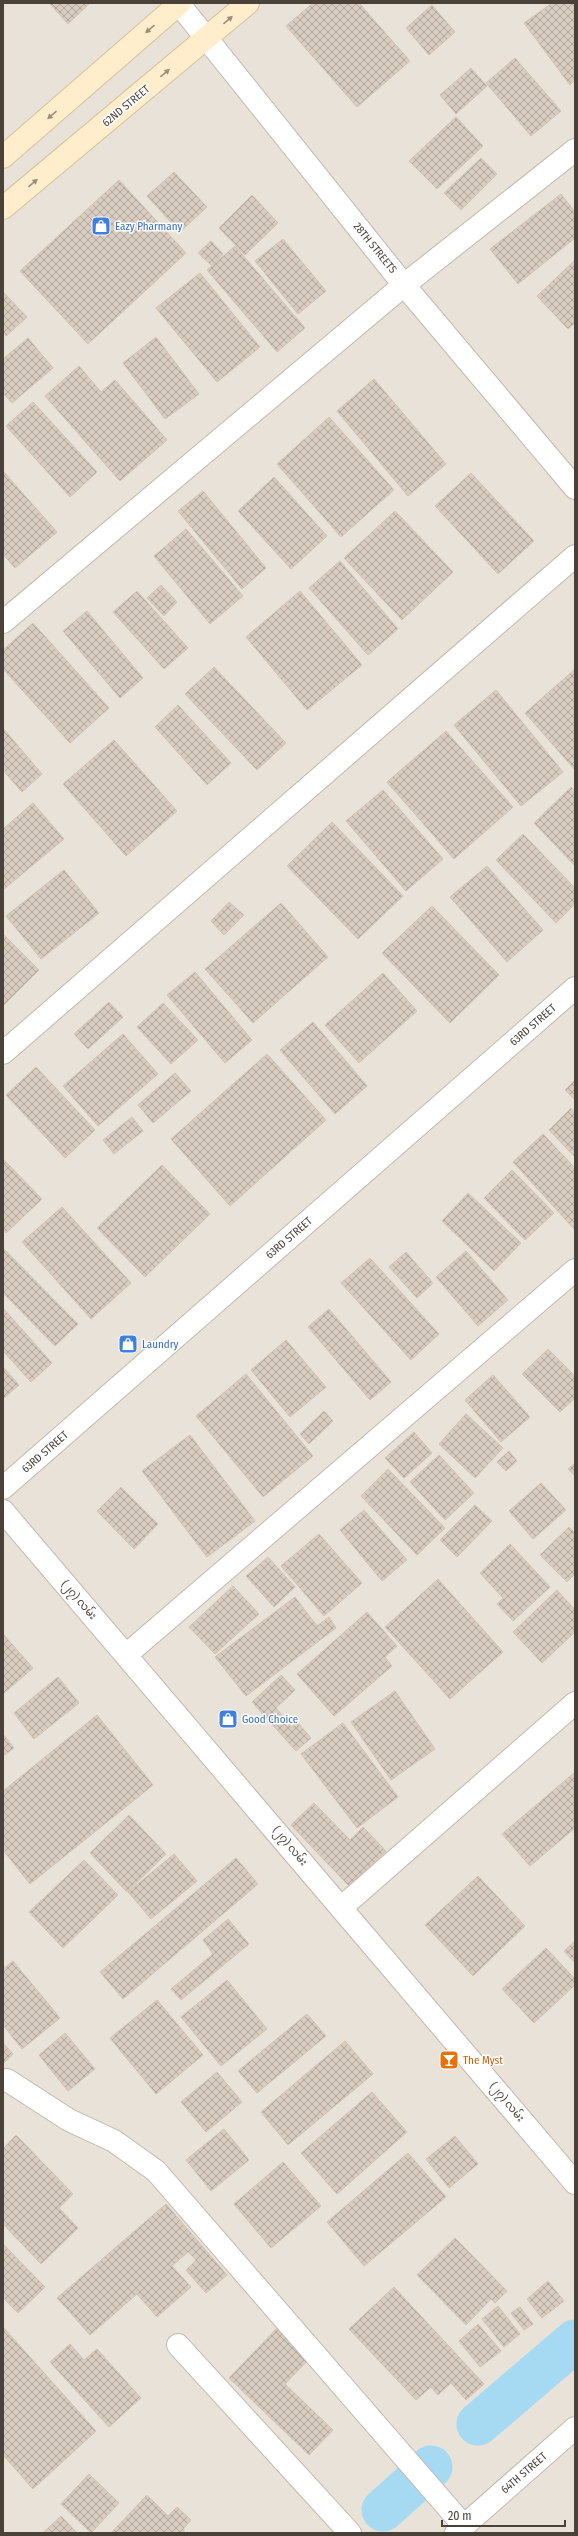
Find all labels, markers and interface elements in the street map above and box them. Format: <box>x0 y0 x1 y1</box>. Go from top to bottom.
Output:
one-way arrow <box>222 16 233 25</box>
one-way arrow <box>145 25 155 34</box>
one-way arrow <box>160 68 170 77</box>
street label: 62ND STREET <box>100 82 153 129</box>
one-way arrow <box>47 110 57 119</box>
one-way arrow <box>28 178 38 187</box>
shop icon: Eazy Pharmany <box>90 215 112 237</box>
place label: Eazy Pharmany <box>115 220 182 233</box>
street label: 28TH STREETS <box>351 220 400 276</box>
street label: 63RD STREET <box>507 1001 559 1049</box>
street label: 63RD STREET <box>263 1214 315 1262</box>
shop icon: Laundry <box>117 1333 139 1355</box>
place label: Laundry <box>142 1338 178 1351</box>
street label: 63RD STREET <box>19 1428 71 1476</box>
street label: (၂၇) လမ်း <box>57 1577 100 1624</box>
shop icon: Good Choice <box>217 1708 239 1730</box>
place label: Good Choice <box>242 1713 298 1726</box>
street label: (၂၇) လမ်း <box>268 1823 311 1870</box>
bar icon: The Myst <box>438 2049 460 2071</box>
place label: The Myst <box>463 2054 503 2067</box>
street label: (၂၇) လမ်း <box>485 2079 528 2126</box>
street label: 64TH STREET <box>498 2449 550 2496</box>
scale bar <box>442 2502 565 2528</box>
text: 20 m <box>448 2509 472 2523</box>

